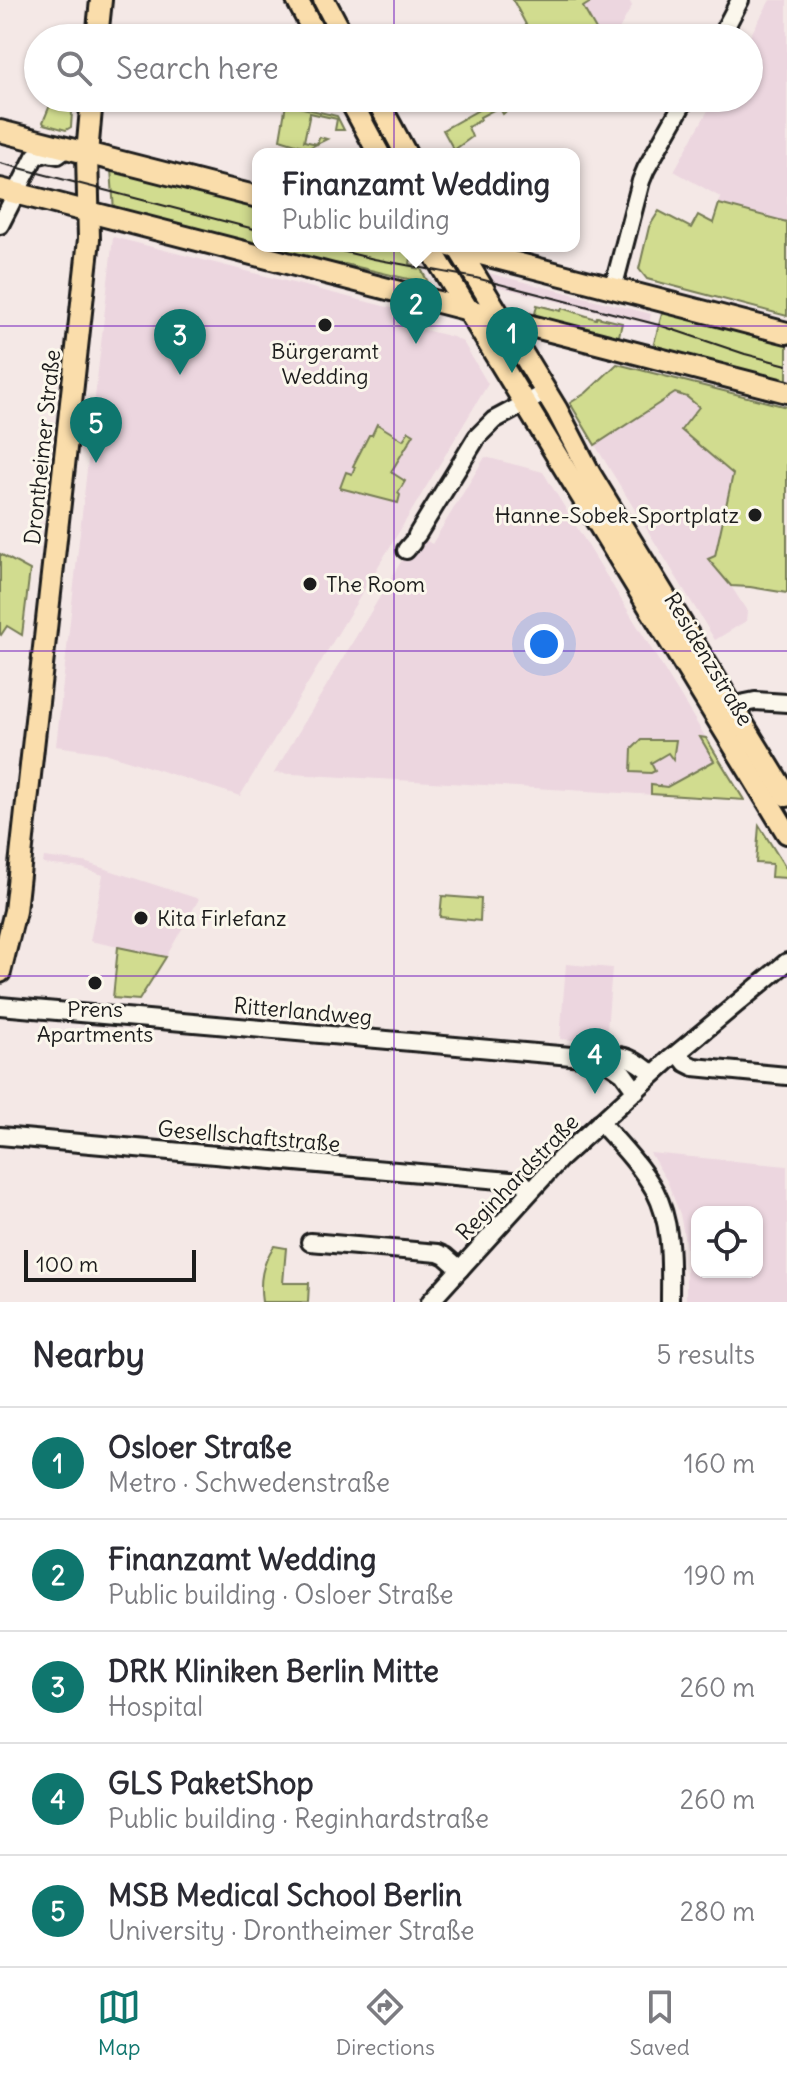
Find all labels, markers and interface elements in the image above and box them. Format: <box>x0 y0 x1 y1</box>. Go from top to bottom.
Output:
search box <box>24 24 763 112</box>
icon: search <box>52 46 96 90</box>
text: Search here <box>116 49 279 87</box>
popup <box>252 148 580 252</box>
text: Finanzamt Wedding <box>282 165 550 203</box>
text: Public building <box>282 203 450 236</box>
pin: 2 <box>390 278 442 344</box>
pin: 1 <box>486 307 538 373</box>
pin: 3 <box>154 309 206 375</box>
marker: Bürgeramt Wedding <box>316 316 334 334</box>
place label: Bürgeramt Wedding <box>271 337 379 390</box>
street label: Drontheimer Straße <box>18 348 66 546</box>
pin: 5 <box>70 397 122 463</box>
place label: Hanne-Sobek-Sportplatz <box>495 501 739 529</box>
marker: Hanne-Sobek-Sportplatz <box>746 506 764 524</box>
place label: The Room <box>326 570 425 598</box>
marker: The Room <box>301 575 319 593</box>
street label: Residenzstraße <box>658 587 760 731</box>
your location <box>524 624 564 664</box>
place label: Kita Firlefanz <box>157 904 287 932</box>
marker: Kita Firlefanz <box>132 909 150 927</box>
marker: Prens Apartments <box>86 974 104 992</box>
street label: Ritterlandweg <box>233 991 373 1031</box>
place label: Prens Apartments <box>37 995 153 1048</box>
pin: 4 <box>569 1028 621 1094</box>
street label: Reginhardstraße <box>450 1108 584 1246</box>
street label: Gesellschaftstraße <box>157 1114 341 1158</box>
map controls <box>691 1206 763 1278</box>
button: locate <box>691 1206 763 1278</box>
scale bar <box>24 1246 196 1282</box>
text: 100 m <box>36 1250 98 1278</box>
text: Nearby <box>32 1333 145 1376</box>
text: 5 results <box>657 1338 755 1371</box>
text: Osloer Straße <box>108 1428 292 1466</box>
text: 1 <box>53 1447 63 1480</box>
text: 160 m <box>684 1447 755 1480</box>
text: Metro · Schwedenstraße <box>108 1466 390 1499</box>
text: Finanzamt Wedding <box>108 1540 377 1578</box>
text: 2 <box>51 1559 65 1592</box>
text: 190 m <box>684 1559 755 1592</box>
text: Public building · Osloer Straße <box>108 1578 454 1611</box>
text: DRK Kliniken Berlin Mitte <box>108 1652 439 1690</box>
text: 3 <box>51 1671 65 1704</box>
text: 260 m <box>680 1671 755 1704</box>
text: Hospital <box>108 1690 203 1723</box>
text: GLS PaketShop <box>108 1764 314 1802</box>
text: 4 <box>50 1783 66 1816</box>
text: 260 m <box>680 1783 755 1816</box>
text: Public building · Reginhardstraße <box>108 1802 489 1835</box>
text: MSB Medical School Berlin <box>108 1876 462 1914</box>
text: 5 <box>51 1895 65 1928</box>
text: 280 m <box>680 1895 755 1928</box>
text: University · Drontheimer Straße <box>108 1914 475 1947</box>
tab: Map <box>97 1985 141 2061</box>
tab: Directions <box>336 1985 435 2061</box>
tab: Saved <box>629 1985 690 2061</box>

